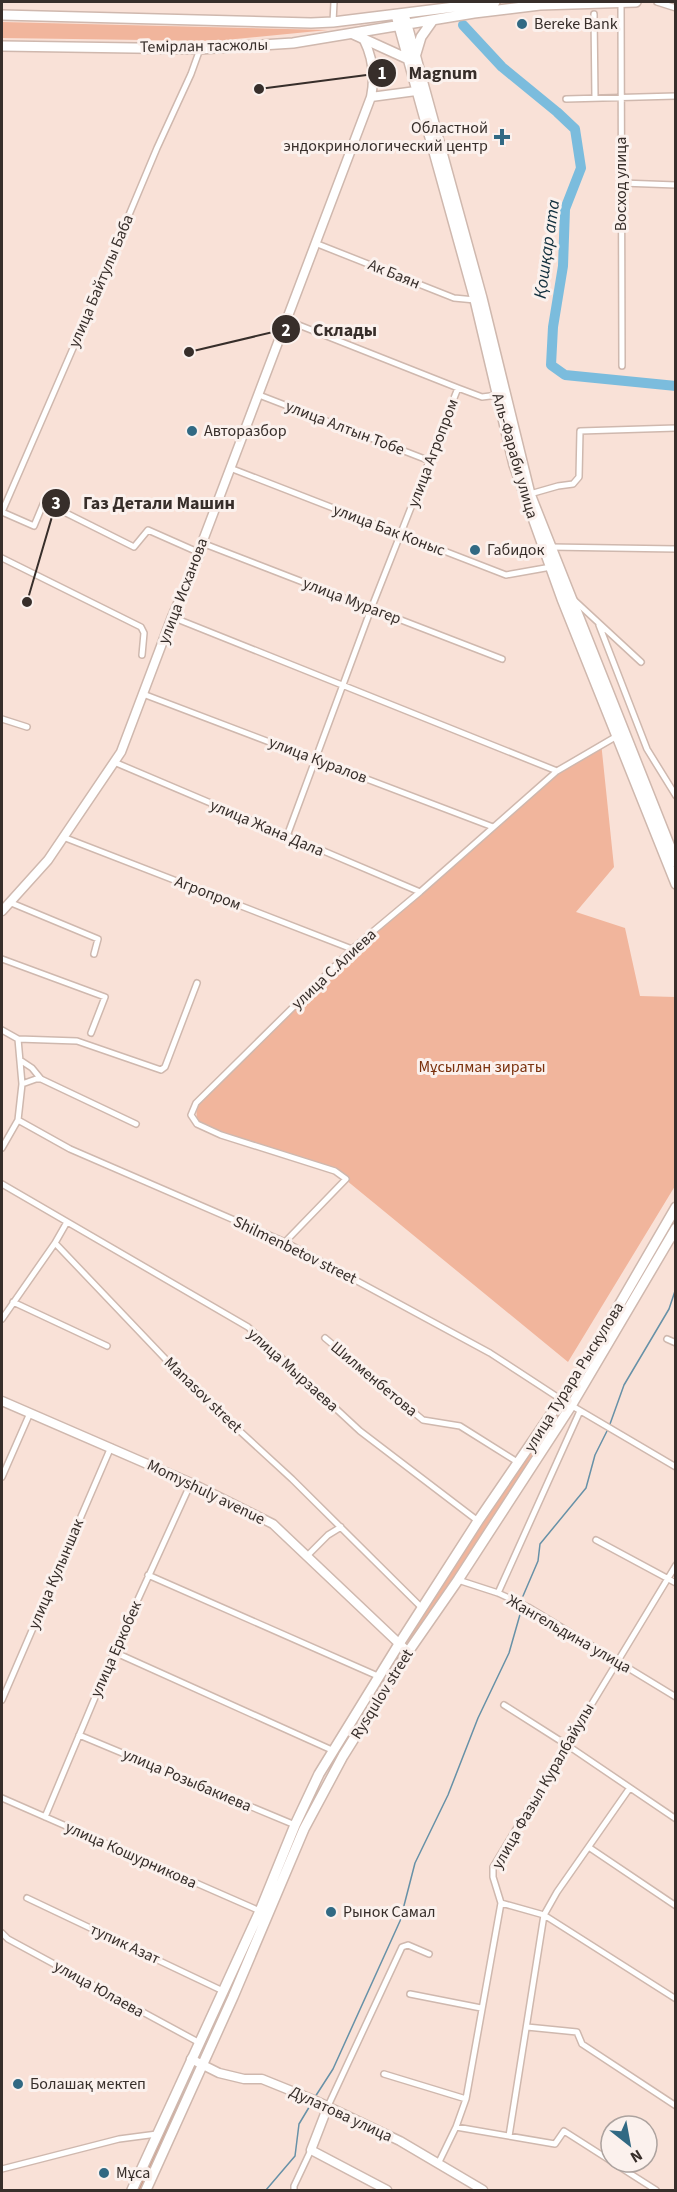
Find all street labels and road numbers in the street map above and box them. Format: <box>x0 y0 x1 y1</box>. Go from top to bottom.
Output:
street label: Темірлан тасжолы <box>140 34 268 58</box>
street label: Восход улица <box>610 137 632 231</box>
street label: улица Байтулы Баба <box>63 211 139 351</box>
street label: Ак Баян <box>365 254 423 294</box>
street label: Аль-Фараби улица <box>487 391 543 521</box>
street label: улица Алтын Тобе <box>282 395 408 461</box>
street label: улица Агропром <box>402 396 464 510</box>
street label: улица Бак Коныс <box>330 498 448 562</box>
street label: улица Исханова <box>153 535 213 647</box>
street label: улица Мурагер <box>300 572 404 630</box>
street label: улица Куралов <box>266 731 370 789</box>
street label: улица Жана Дала <box>207 794 327 862</box>
street label: Агропром <box>172 870 244 916</box>
street label: улица С.Алиева <box>287 924 381 1014</box>
street label: Shilmenbetov street <box>230 1211 361 1290</box>
street label: улица Турара Рыскулова <box>519 1298 629 1456</box>
street label: улица Мырзаева <box>243 1323 343 1417</box>
street label: Шилменбетова <box>326 1336 422 1422</box>
street label: Manasov street <box>159 1352 247 1438</box>
street label: Momyshuly avenue <box>143 1454 269 1530</box>
street label: улица Кулыншак <box>23 1515 89 1632</box>
street label: Жангельдина улица <box>503 1589 635 1679</box>
street label: улица Еркобек <box>85 1597 147 1701</box>
street label: Rysqulov street <box>346 1644 419 1743</box>
street label: улица Фазыл Куралбайулы <box>486 1699 600 1873</box>
street label: улица Розыбакиева <box>119 1743 255 1817</box>
street label: улица Кошурникова <box>62 1816 200 1894</box>
street label: тупик Азат <box>86 1918 164 1970</box>
street label: улица Юлаева <box>50 1955 148 2023</box>
street label: Дулатова улица <box>286 2081 396 2147</box>

